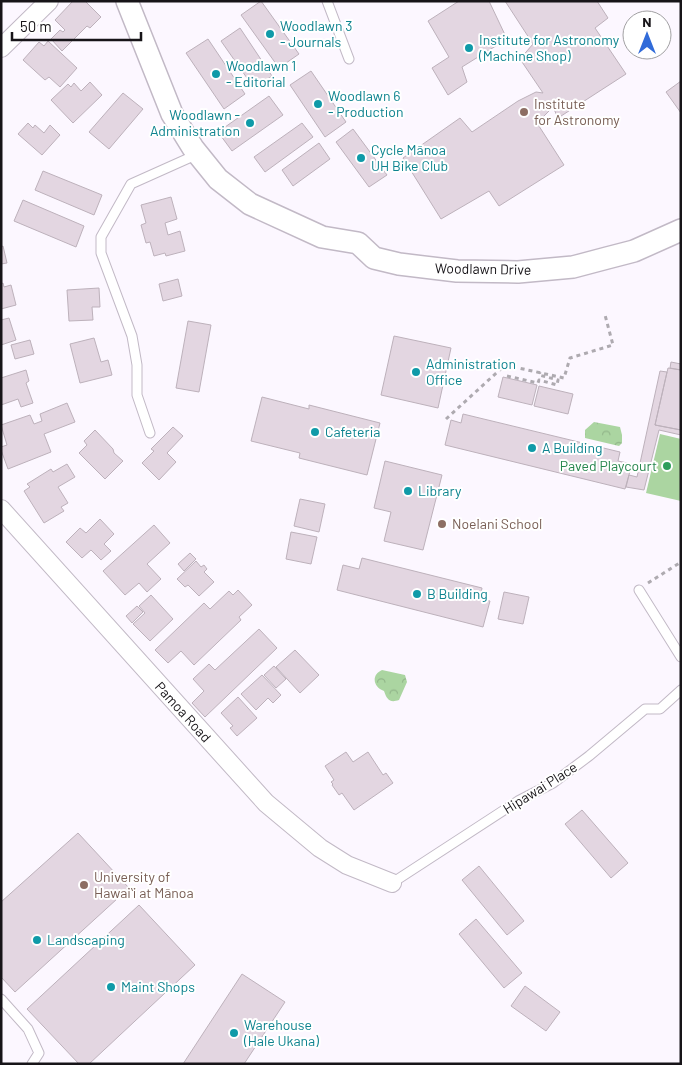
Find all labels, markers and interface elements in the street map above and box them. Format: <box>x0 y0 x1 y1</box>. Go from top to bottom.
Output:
scale bar <box>12 10 141 42</box>
north arrow <box>622 10 672 60</box>
text: N <box>642 13 652 30</box>
text: 50 m <box>20 17 52 35</box>
place label: Woodlawn 3 - Journals <box>280 17 352 50</box>
marker: Woodlawn 3 - Journals <box>264 28 276 40</box>
place label: Institute for Astronomy (Machine Shop) <box>478 31 620 64</box>
marker: Institute for Astronomy (Machine Shop) <box>463 42 475 54</box>
place label: Woodlawn 1 - Editorial <box>226 57 296 90</box>
marker: Woodlawn 1 - Editorial <box>210 68 222 80</box>
place label: Woodlawn 6 - Production <box>328 87 404 120</box>
place label: Institute for Astronomy <box>534 95 620 128</box>
marker: Woodlawn 6 - Production <box>312 98 324 110</box>
place label: Woodlawn - Administration <box>150 106 240 139</box>
marker: Institute for Astronomy <box>518 106 530 118</box>
marker: Woodlawn - Administration <box>244 117 256 129</box>
place label: Cycle Mānoa UH Bike Club <box>371 141 448 174</box>
marker: Cycle Mānoa UH Bike Club <box>355 152 367 164</box>
street label: Woodlawn Drive <box>435 259 531 278</box>
place label: Administration Office <box>426 355 516 388</box>
marker: Administration Office <box>410 366 422 378</box>
place label: Cafeteria <box>325 423 380 440</box>
marker: Cafeteria <box>309 426 321 438</box>
place label: A Building <box>542 439 602 456</box>
marker: A Building <box>526 442 538 454</box>
place label: Paved Playcourt <box>560 457 657 474</box>
marker: Paved Playcourt <box>661 460 673 472</box>
place label: Library <box>418 482 462 499</box>
marker: Library <box>402 485 414 497</box>
place label: Noelani School <box>452 515 542 532</box>
marker: Noelani School <box>436 518 448 530</box>
place label: B Building <box>427 585 488 602</box>
marker: B Building <box>411 588 423 600</box>
street label: Pamoa Road <box>152 678 215 745</box>
street label: Hipawai Place <box>499 758 580 817</box>
place label: University of Hawaiʻi at Mānoa <box>94 868 194 901</box>
marker: University of Hawaiʻi at Mānoa <box>78 879 90 891</box>
place label: Landscaping <box>47 931 125 948</box>
marker: Landscaping <box>31 934 43 946</box>
place label: Maint Shops <box>121 978 195 995</box>
marker: Maint Shops <box>105 981 117 993</box>
place label: Warehouse (Hale Ukana) <box>243 1016 319 1049</box>
marker: Warehouse (Hale Ukana) <box>228 1027 240 1039</box>

